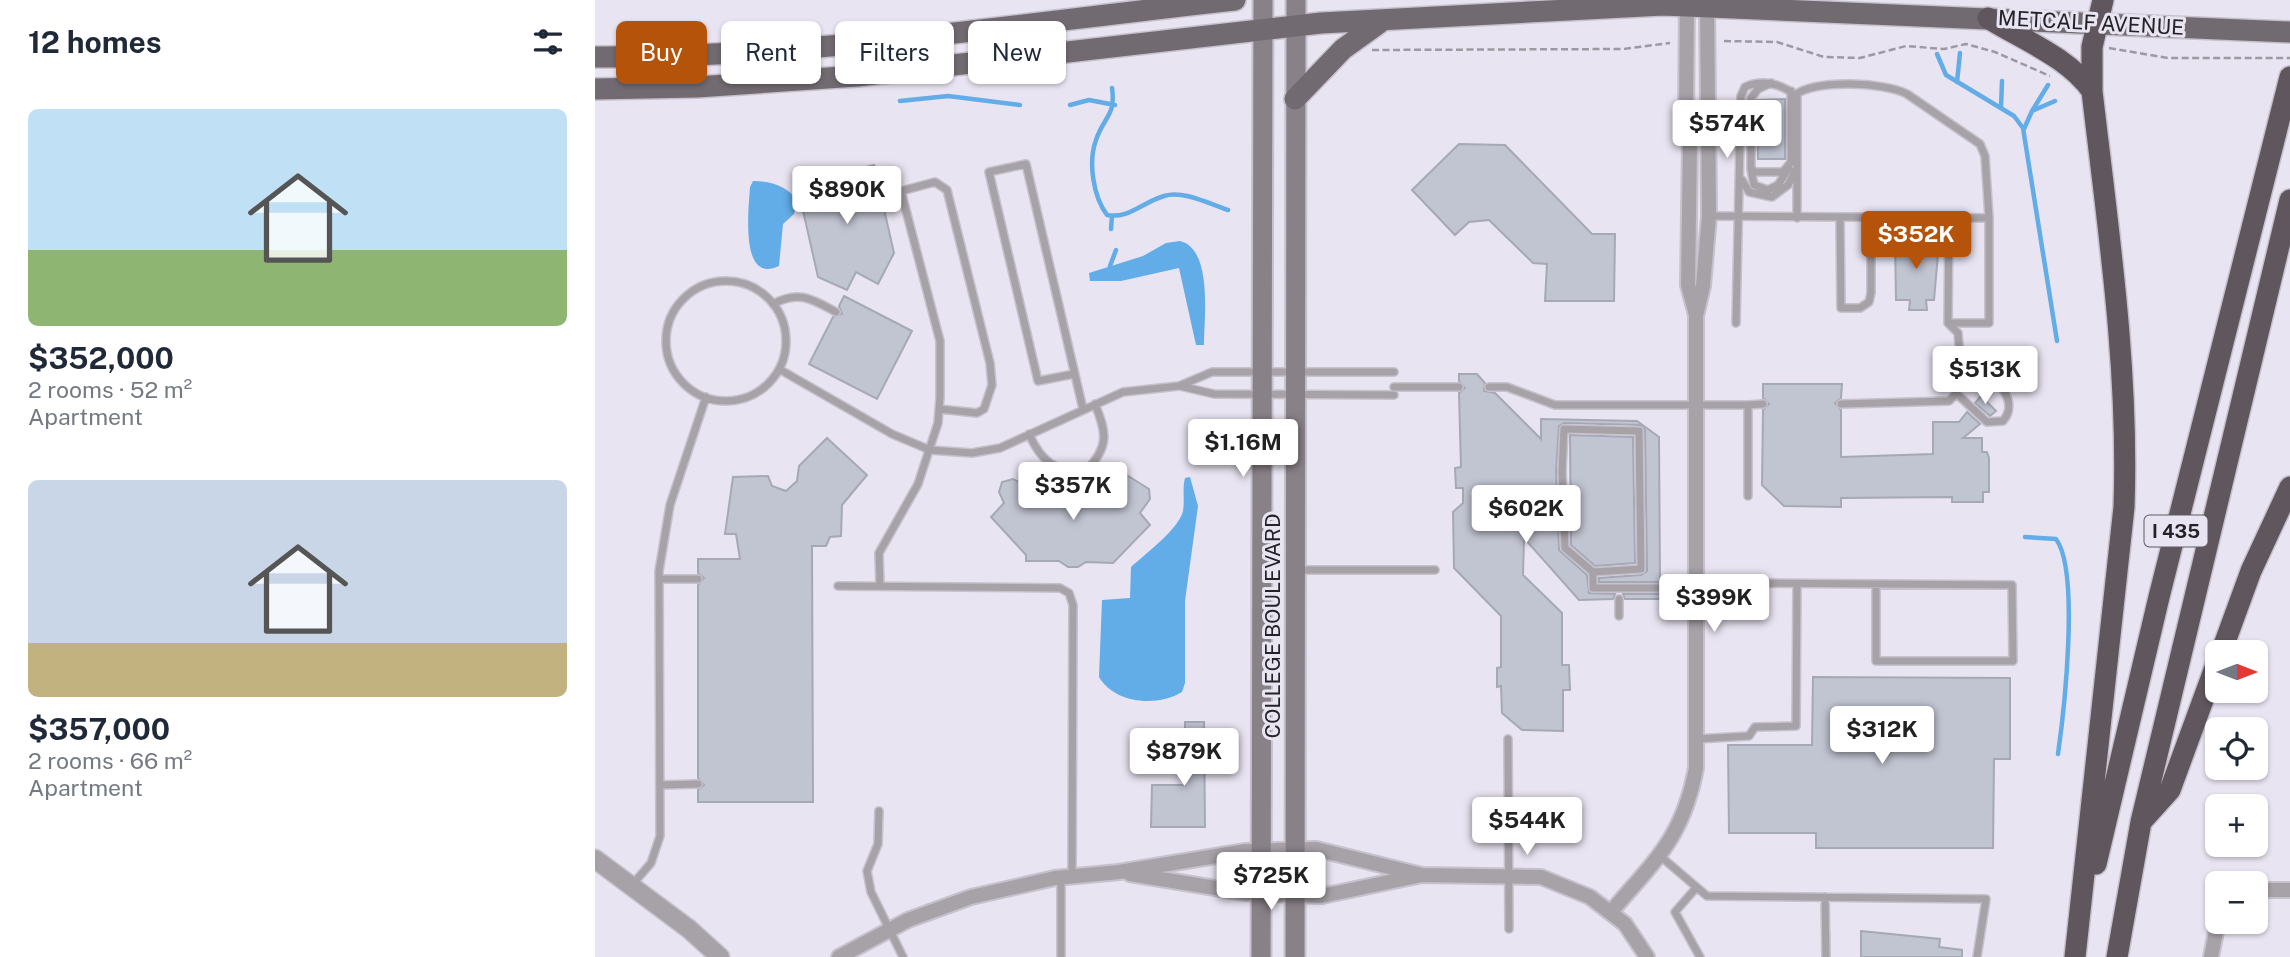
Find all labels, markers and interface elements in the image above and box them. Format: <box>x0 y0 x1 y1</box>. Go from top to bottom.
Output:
street label: METCALF AVENUE <box>1997 5 2185 40</box>
chip: Buy <box>616 21 707 84</box>
chip: Rent <box>721 21 821 84</box>
chip: Filters <box>835 21 954 84</box>
chip: New <box>968 21 1066 84</box>
icon: filters <box>529 23 567 61</box>
text: 12 homes <box>28 24 162 60</box>
pin: $574K <box>1678 100 1776 160</box>
text: $574K <box>1689 109 1765 136</box>
icon: home <box>235 155 361 281</box>
pin: $890K <box>798 166 896 226</box>
text: $890K <box>808 175 886 202</box>
pin: $352K <box>1867 212 1965 271</box>
text: $352K <box>1877 220 1955 247</box>
text: $352,000 <box>28 340 174 376</box>
pin: $513K <box>1936 346 2034 406</box>
text: $513K <box>1949 355 2021 382</box>
text: 2 rooms · 52 m² <box>28 376 192 403</box>
text: Apartment <box>28 403 143 430</box>
pin: $1.16M <box>1186 420 1300 479</box>
text: $1.16M <box>1204 428 1282 455</box>
pin: $357K <box>1024 462 1122 522</box>
text: $357K <box>1034 471 1112 498</box>
pin: $602K <box>1477 486 1575 545</box>
text: $602K <box>1488 494 1564 521</box>
street label: COLLEGE BOULEVARD <box>1260 513 1285 739</box>
road number: I 435 <box>2145 516 2207 546</box>
icon: home <box>235 526 361 652</box>
pin: $399K <box>1665 574 1763 634</box>
text: $399K <box>1675 583 1753 610</box>
north arrow <box>2205 640 2268 704</box>
map controls <box>2205 640 2268 934</box>
pin: $312K <box>1833 706 1931 766</box>
text: $357,000 <box>28 711 170 747</box>
text: $312K <box>1846 715 1918 742</box>
button: locate <box>2205 717 2268 780</box>
pin: $879K <box>1135 728 1233 788</box>
text: $879K <box>1146 737 1222 764</box>
text: 2 rooms · 66 m² <box>28 747 192 774</box>
text: Apartment <box>28 774 143 801</box>
button: + <box>2205 794 2268 857</box>
pin: $544K <box>1478 798 1576 857</box>
text: $544K <box>1488 806 1566 833</box>
pin: $725K <box>1222 852 1320 912</box>
text: $725K <box>1233 861 1309 888</box>
button: − <box>2205 871 2268 934</box>

